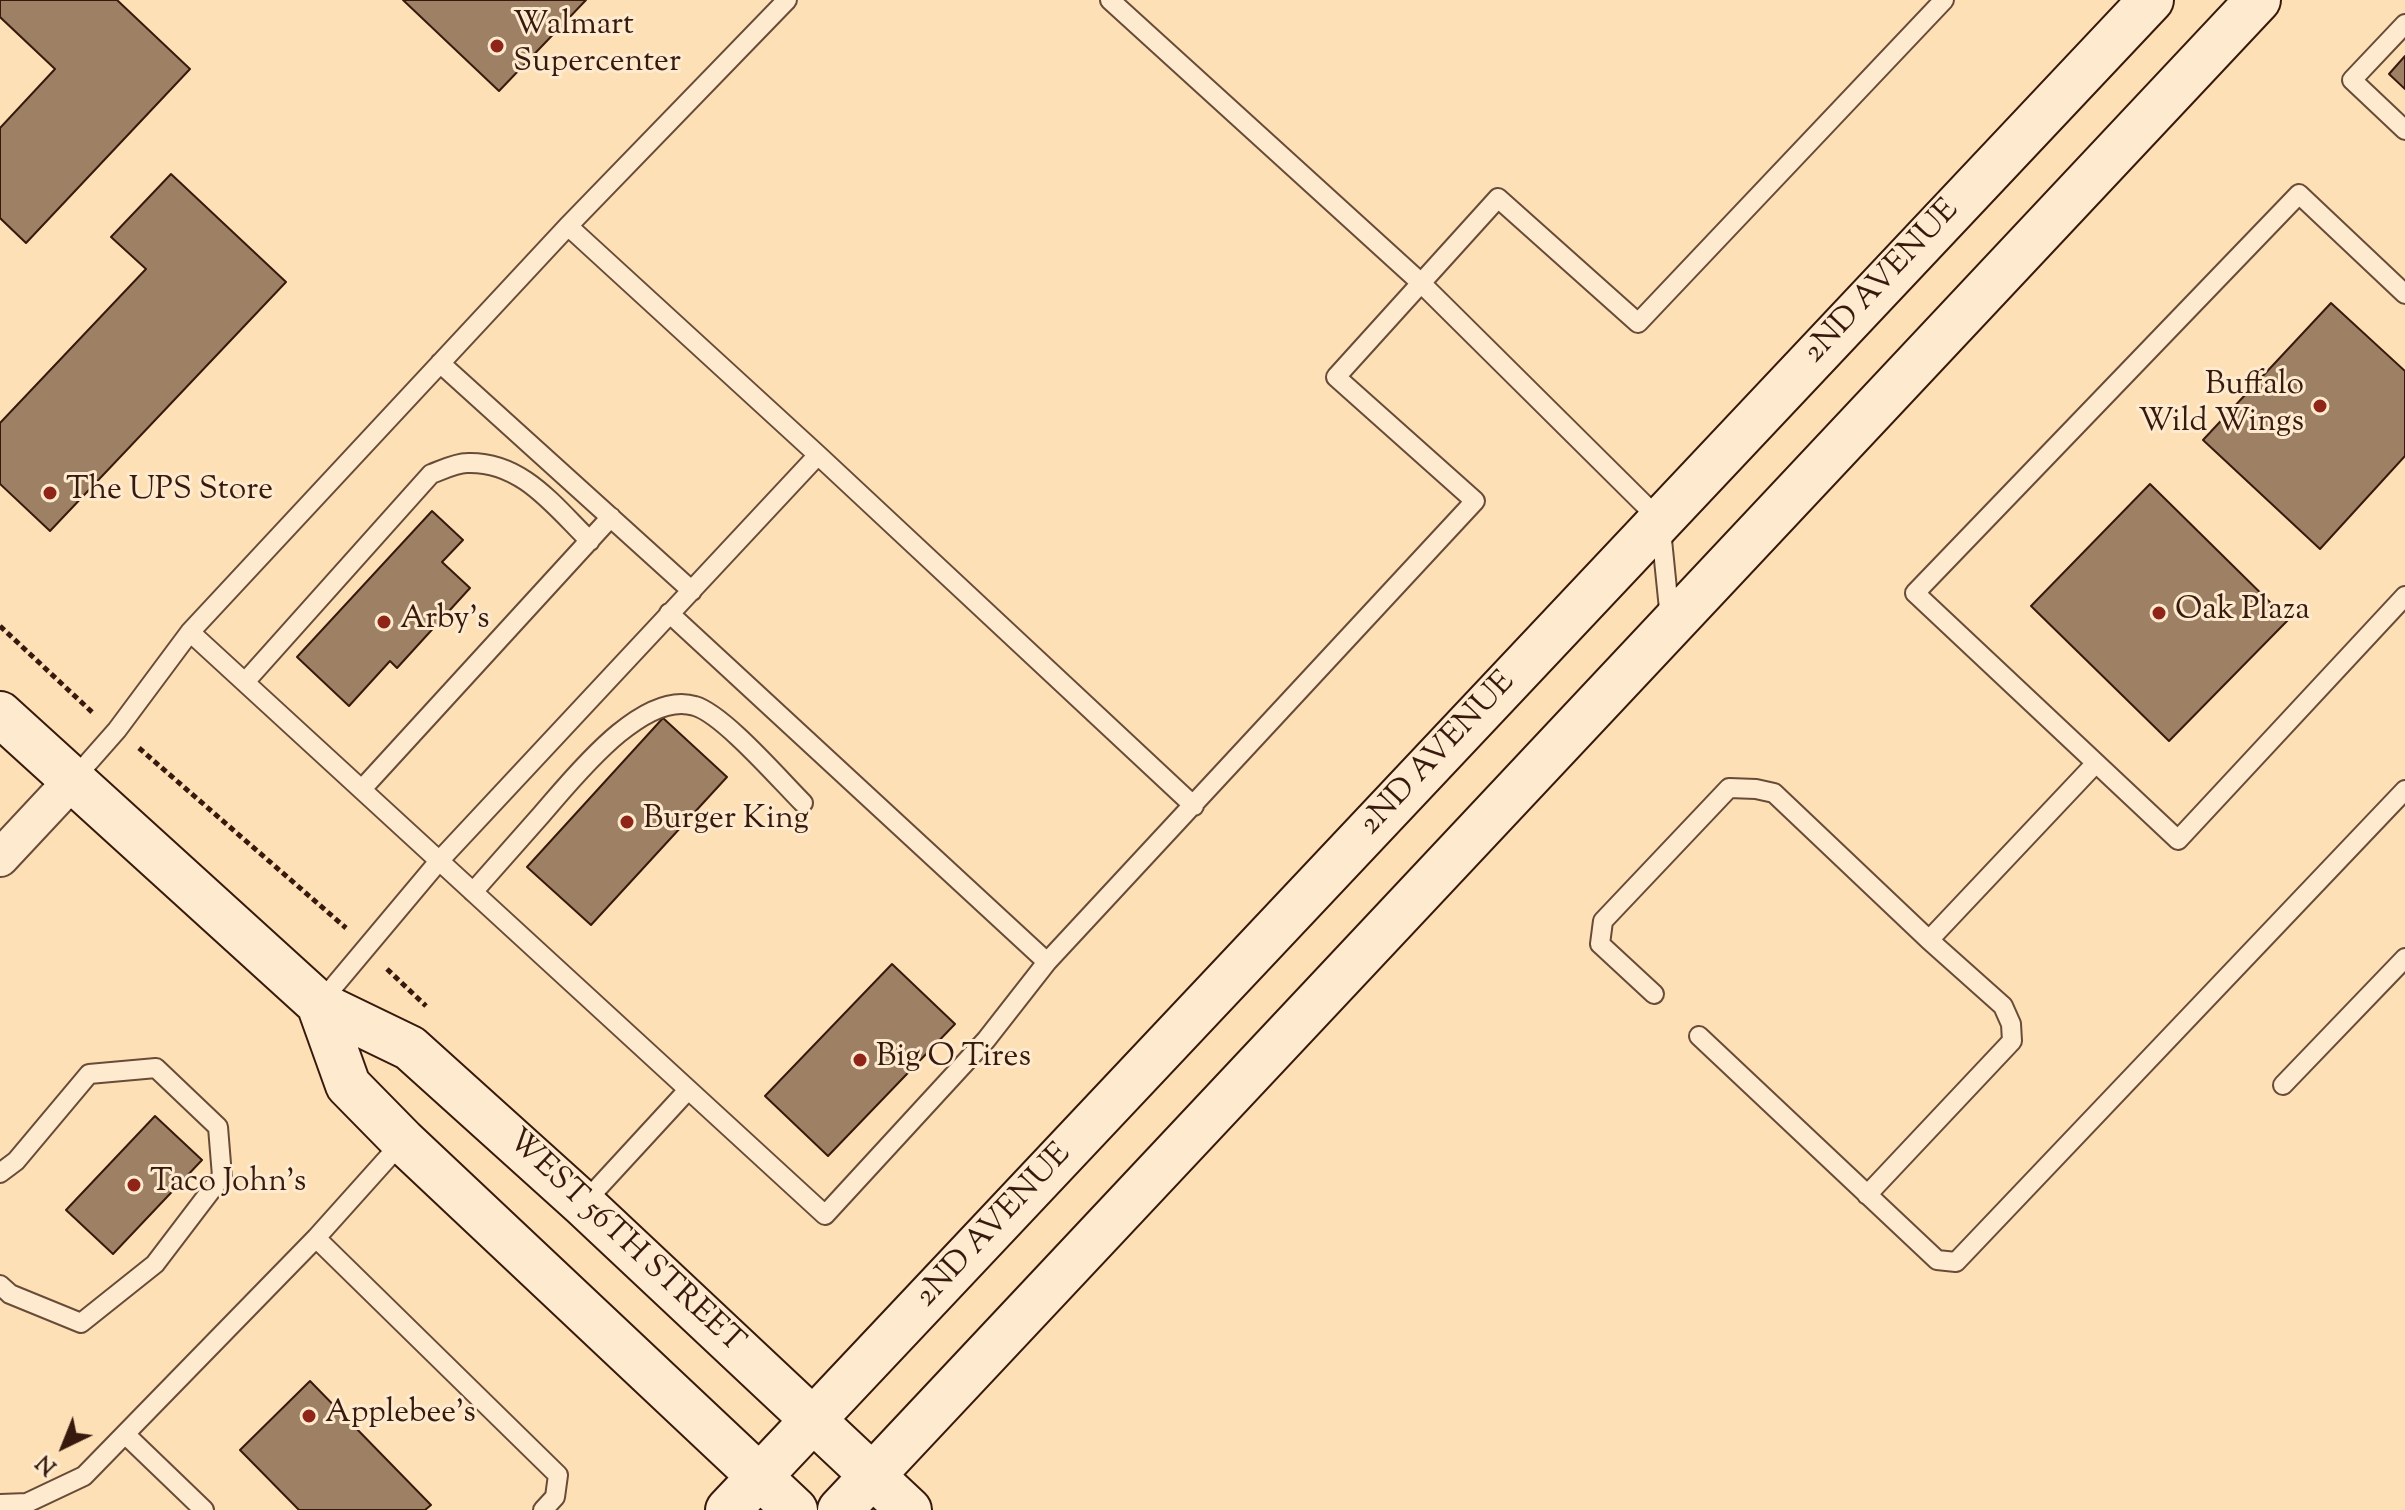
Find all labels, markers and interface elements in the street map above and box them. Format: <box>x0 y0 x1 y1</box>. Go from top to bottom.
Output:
place label: Walmart Supercenter <box>513 9 681 84</box>
marker: Walmart Supercenter <box>488 37 506 55</box>
street label: 2ND AVENUE <box>1797 193 1969 373</box>
place label: Buffalo Wild Wings <box>2138 369 2304 444</box>
marker: Buffalo Wild Wings <box>2311 397 2329 415</box>
place label: The UPS Store <box>66 474 273 512</box>
marker: The UPS Store <box>41 484 59 502</box>
place label: Oak Plaza <box>2175 594 2310 632</box>
place label: Arby's <box>400 603 490 641</box>
marker: Oak Plaza <box>2150 604 2168 622</box>
marker: Arby's <box>375 613 393 631</box>
street label: 2ND AVENUE <box>1353 665 1525 845</box>
place label: Burger King <box>643 803 809 841</box>
marker: Burger King <box>618 813 636 831</box>
place label: Big O Tires <box>876 1041 1031 1079</box>
marker: Big O Tires <box>851 1051 869 1069</box>
street label: WEST 56TH STREET <box>497 1123 751 1363</box>
street label: 2ND AVENUE <box>909 1137 1081 1317</box>
place label: Taco John's <box>150 1166 306 1204</box>
marker: Taco John's <box>125 1176 143 1194</box>
place label: Applebee's <box>325 1397 476 1435</box>
north arrow <box>24 1406 104 1486</box>
marker: Applebee's <box>300 1407 318 1425</box>
text: N <box>30 1446 65 1481</box>

